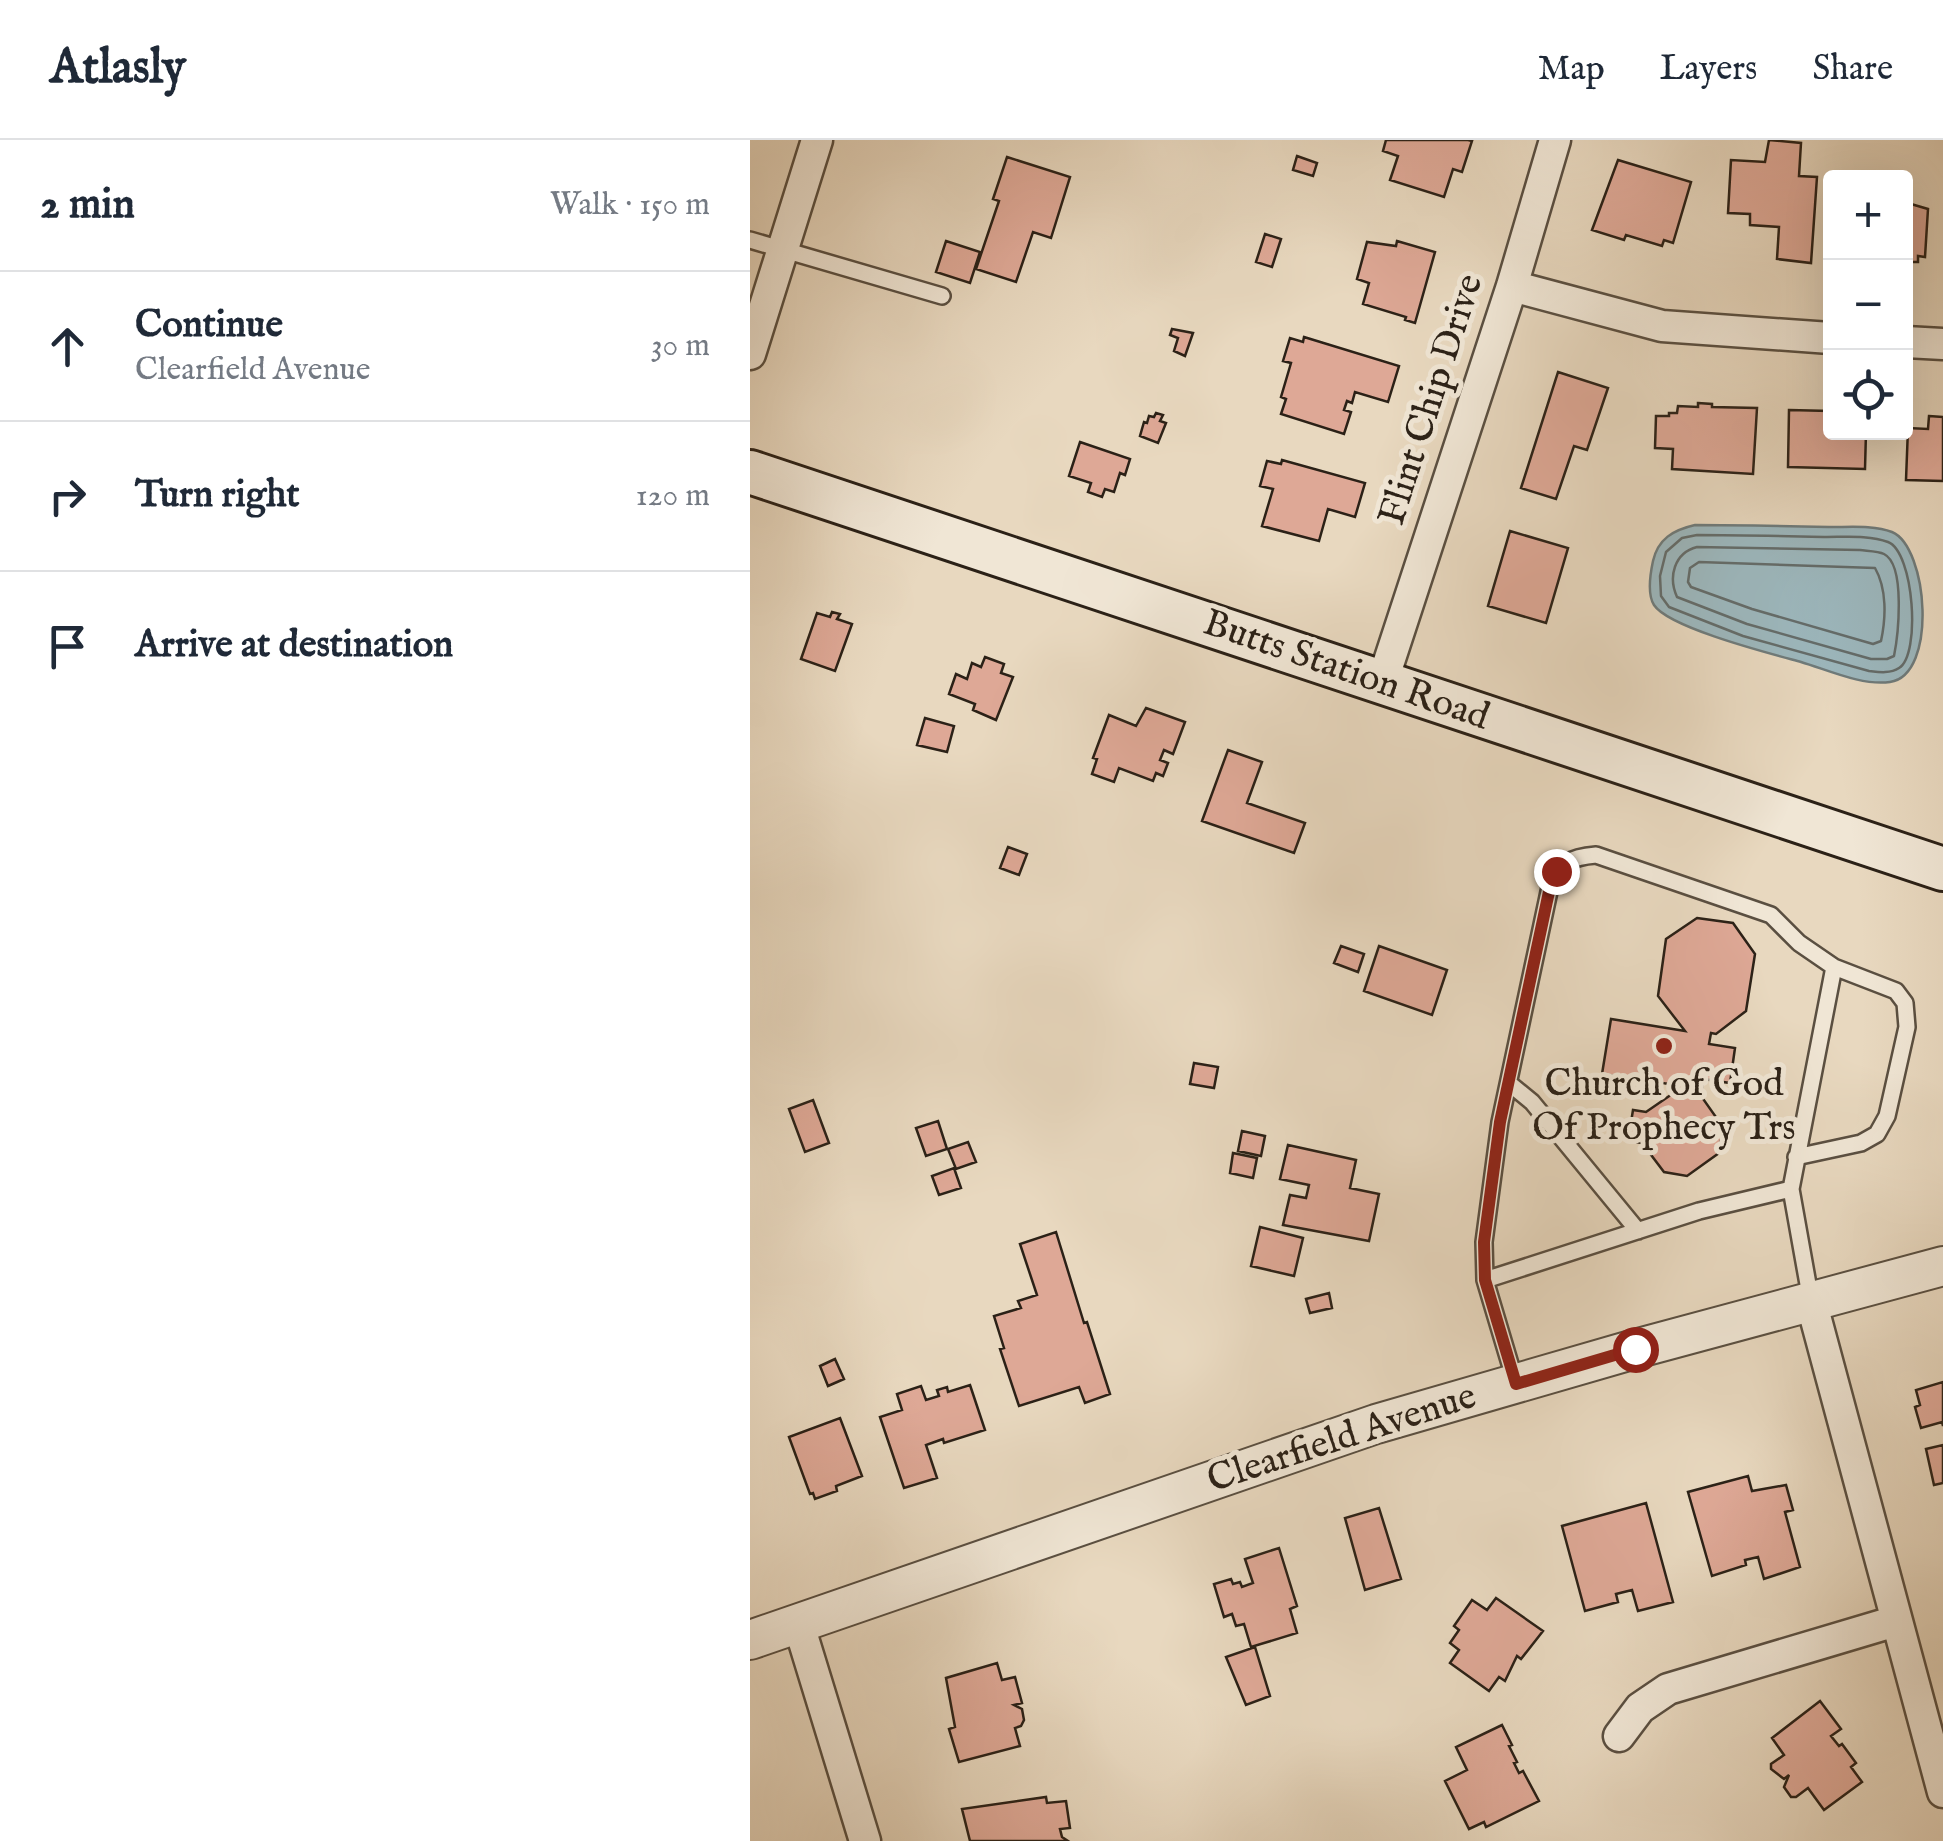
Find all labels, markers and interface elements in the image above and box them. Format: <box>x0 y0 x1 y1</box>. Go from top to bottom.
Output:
text: Atlasly <box>50 39 186 99</box>
text: Map <box>1538 47 1605 92</box>
text: Layers <box>1660 47 1757 92</box>
text: Share <box>1812 47 1893 92</box>
map controls <box>1823 170 1913 440</box>
button: + <box>1823 170 1913 260</box>
text: 2 min <box>40 179 135 232</box>
text: Walk · 150 m <box>550 185 710 226</box>
button: − <box>1823 260 1913 350</box>
street label: Flint Chip Drive <box>1369 268 1495 532</box>
text: Continue <box>135 302 283 350</box>
icon: ahead <box>40 319 95 374</box>
text: 30 m <box>651 326 710 367</box>
text: Clearfield Avenue <box>135 350 371 391</box>
button: locate <box>1823 350 1913 440</box>
icon: right <box>40 469 95 524</box>
text: Turn right <box>135 472 299 520</box>
text: 120 m <box>636 476 710 517</box>
street label: Butts Station Road <box>1197 600 1496 743</box>
icon: arrive <box>40 619 95 674</box>
text: Arrive at destination <box>135 622 453 670</box>
route end <box>1534 849 1580 895</box>
marker: Church of God Of Prophecy Trs <box>1653 1035 1675 1057</box>
place label: Church of God Of Prophecy Trs <box>1532 1061 1796 1153</box>
route start <box>1613 1327 1659 1373</box>
street label: Clearfield Avenue <box>1202 1373 1482 1505</box>

